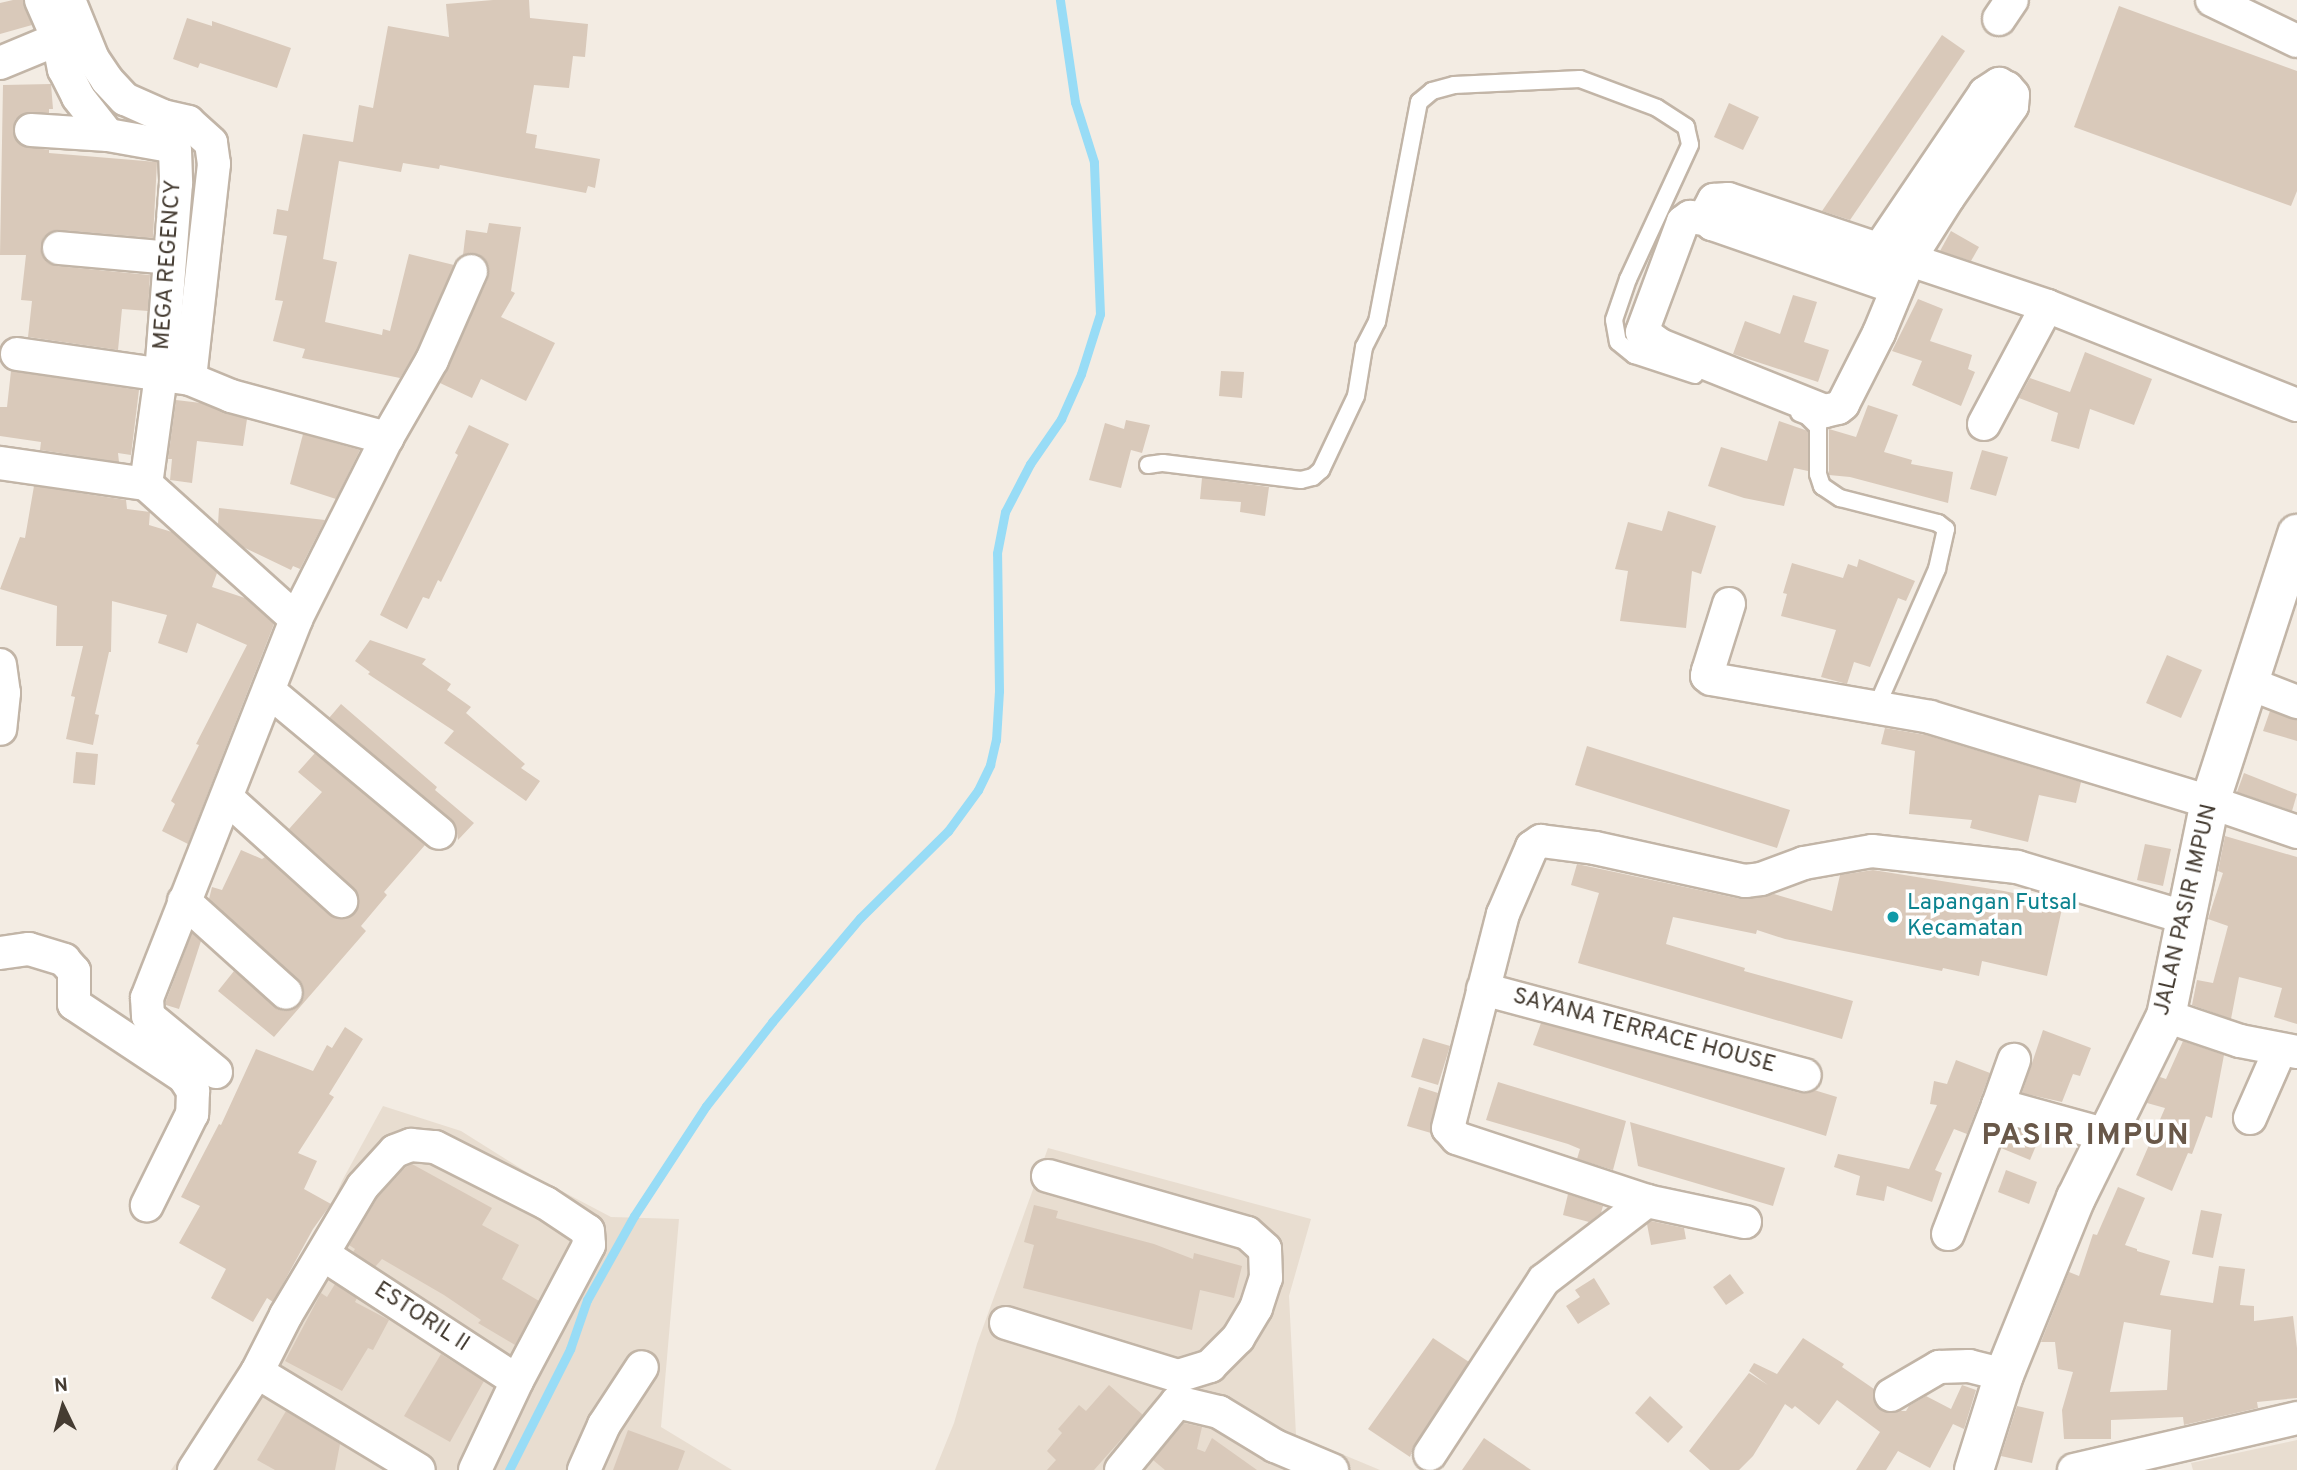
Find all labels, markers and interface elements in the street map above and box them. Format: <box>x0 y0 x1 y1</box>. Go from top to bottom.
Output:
street label: MEGA REGENCY <box>149 179 189 351</box>
street label: JALAN PASIR IMPUN <box>2149 801 2225 1019</box>
place label: Lapangan Futsal Kecamatan <box>1907 890 2077 944</box>
marker: Lapangan Futsal Kecamatan <box>1885 909 1901 925</box>
street label: SAYANA TERRACE HOUSE <box>1509 983 1779 1081</box>
district label: PASIR IMPUN <box>1983 1119 2189 1155</box>
street label: ESTORIL II <box>368 1277 474 1359</box>
north arrow <box>28 1372 98 1442</box>
text: N <box>53 1374 69 1399</box>

